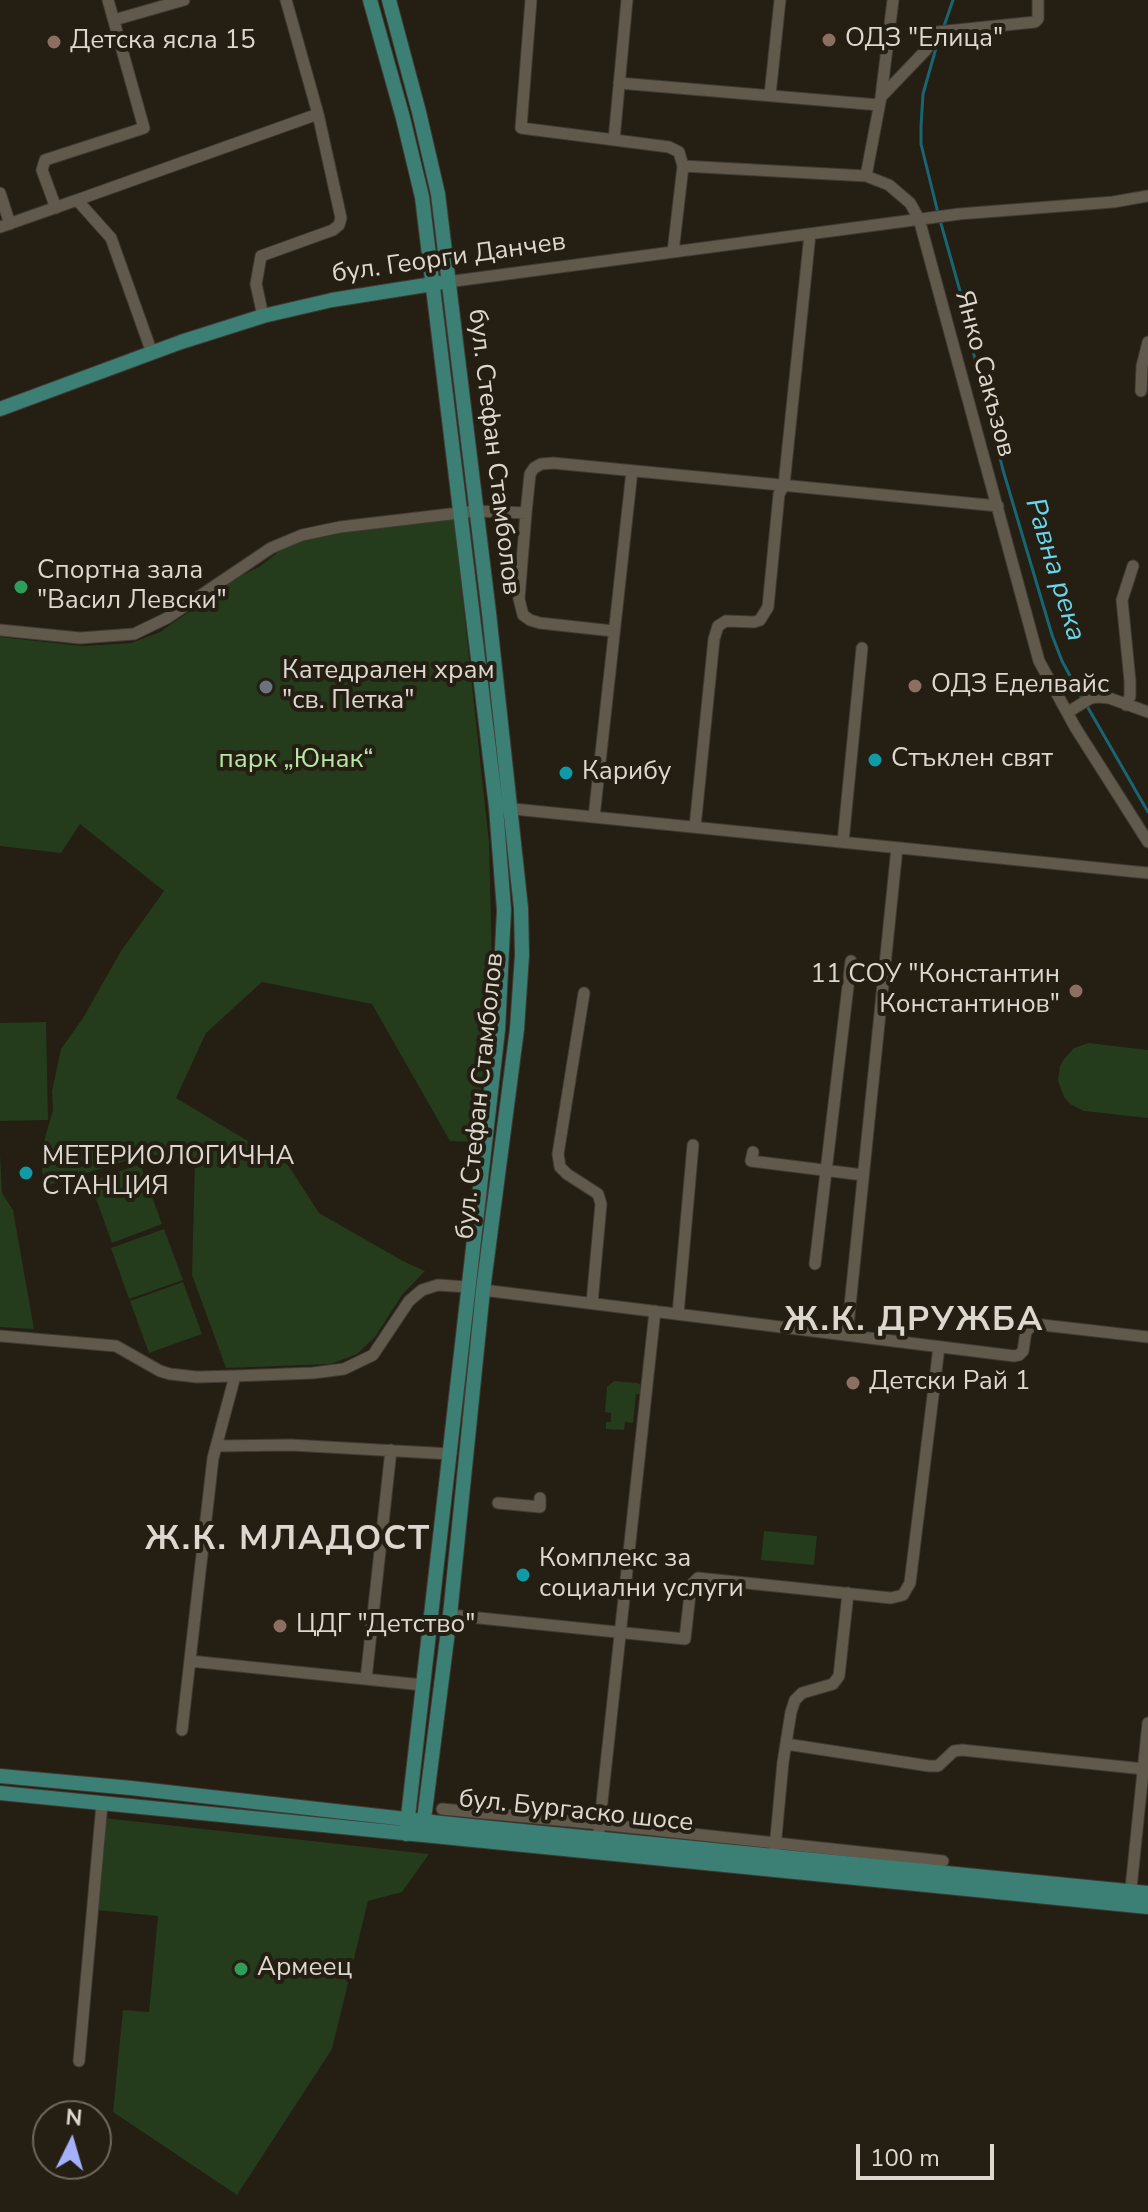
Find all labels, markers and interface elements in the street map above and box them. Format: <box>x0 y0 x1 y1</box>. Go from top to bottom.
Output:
place label: ОДЗ "Елица" <box>845 24 1003 56</box>
place label: Детска ясла 15 <box>70 26 256 58</box>
marker: ОДЗ "Елица" <box>820 31 838 49</box>
marker: Детска ясла 15 <box>45 33 63 51</box>
street label: бул. Георги Данчев <box>330 227 568 291</box>
street label: Янко Сакъзов <box>947 287 1021 461</box>
street label: бул. Стефан Стамболов <box>460 307 526 597</box>
water label: Равна река <box>1016 494 1092 646</box>
place label: Спортна зала "Васил Левски" <box>37 556 227 618</box>
marker: Спортна зала "Васил Левски" <box>12 578 30 596</box>
place label: Катедрален храм "св. Петка" <box>282 656 495 718</box>
place label: ОДЗ Еделвайс <box>931 670 1109 702</box>
marker: ОДЗ Еделвайс <box>906 677 924 695</box>
marker: Катедрален храм "св. Петка" <box>257 678 275 696</box>
place label: Стъклен свят <box>891 744 1053 776</box>
park label: парк „Юнак“ <box>219 745 373 777</box>
marker: Стъклен свят <box>866 751 884 769</box>
place label: Карибу <box>582 757 671 789</box>
marker: Карибу <box>557 764 575 782</box>
street label: бул. Стефан Стамболов <box>450 951 512 1241</box>
place label: 11 СОУ "Константин Константинов" <box>810 960 1060 1022</box>
marker: 11 СОУ "Константин Константинов" <box>1067 982 1085 1000</box>
place label: МЕТЕРИОЛОГИЧНА СТАНЦИЯ <box>42 1142 294 1204</box>
marker: МЕТЕРИОЛОГИЧНА СТАНЦИЯ <box>17 1164 35 1182</box>
district label: Ж.К. ДРУЖБА <box>784 1302 1044 1342</box>
place label: Детски Рай 1 <box>869 1367 1030 1399</box>
marker: Детски Рай 1 <box>844 1374 862 1392</box>
district label: Ж.К. МЛАДОСТ <box>145 1521 431 1561</box>
place label: Комплекс за социални услуги <box>539 1544 744 1606</box>
marker: Комплекс за социални услуги <box>514 1566 532 1584</box>
place label: ЦДГ "Детство" <box>296 1610 475 1642</box>
marker: ЦДГ "Детство" <box>271 1617 289 1635</box>
street label: бул. Бургаско шосе <box>457 1784 695 1840</box>
place label: Армеец <box>257 1953 352 1985</box>
marker: Армеец <box>232 1960 250 1978</box>
north arrow <box>32 2100 112 2180</box>
text: N <box>64 2102 83 2134</box>
scale bar <box>860 2128 998 2178</box>
text: 100 m <box>870 2142 940 2174</box>

